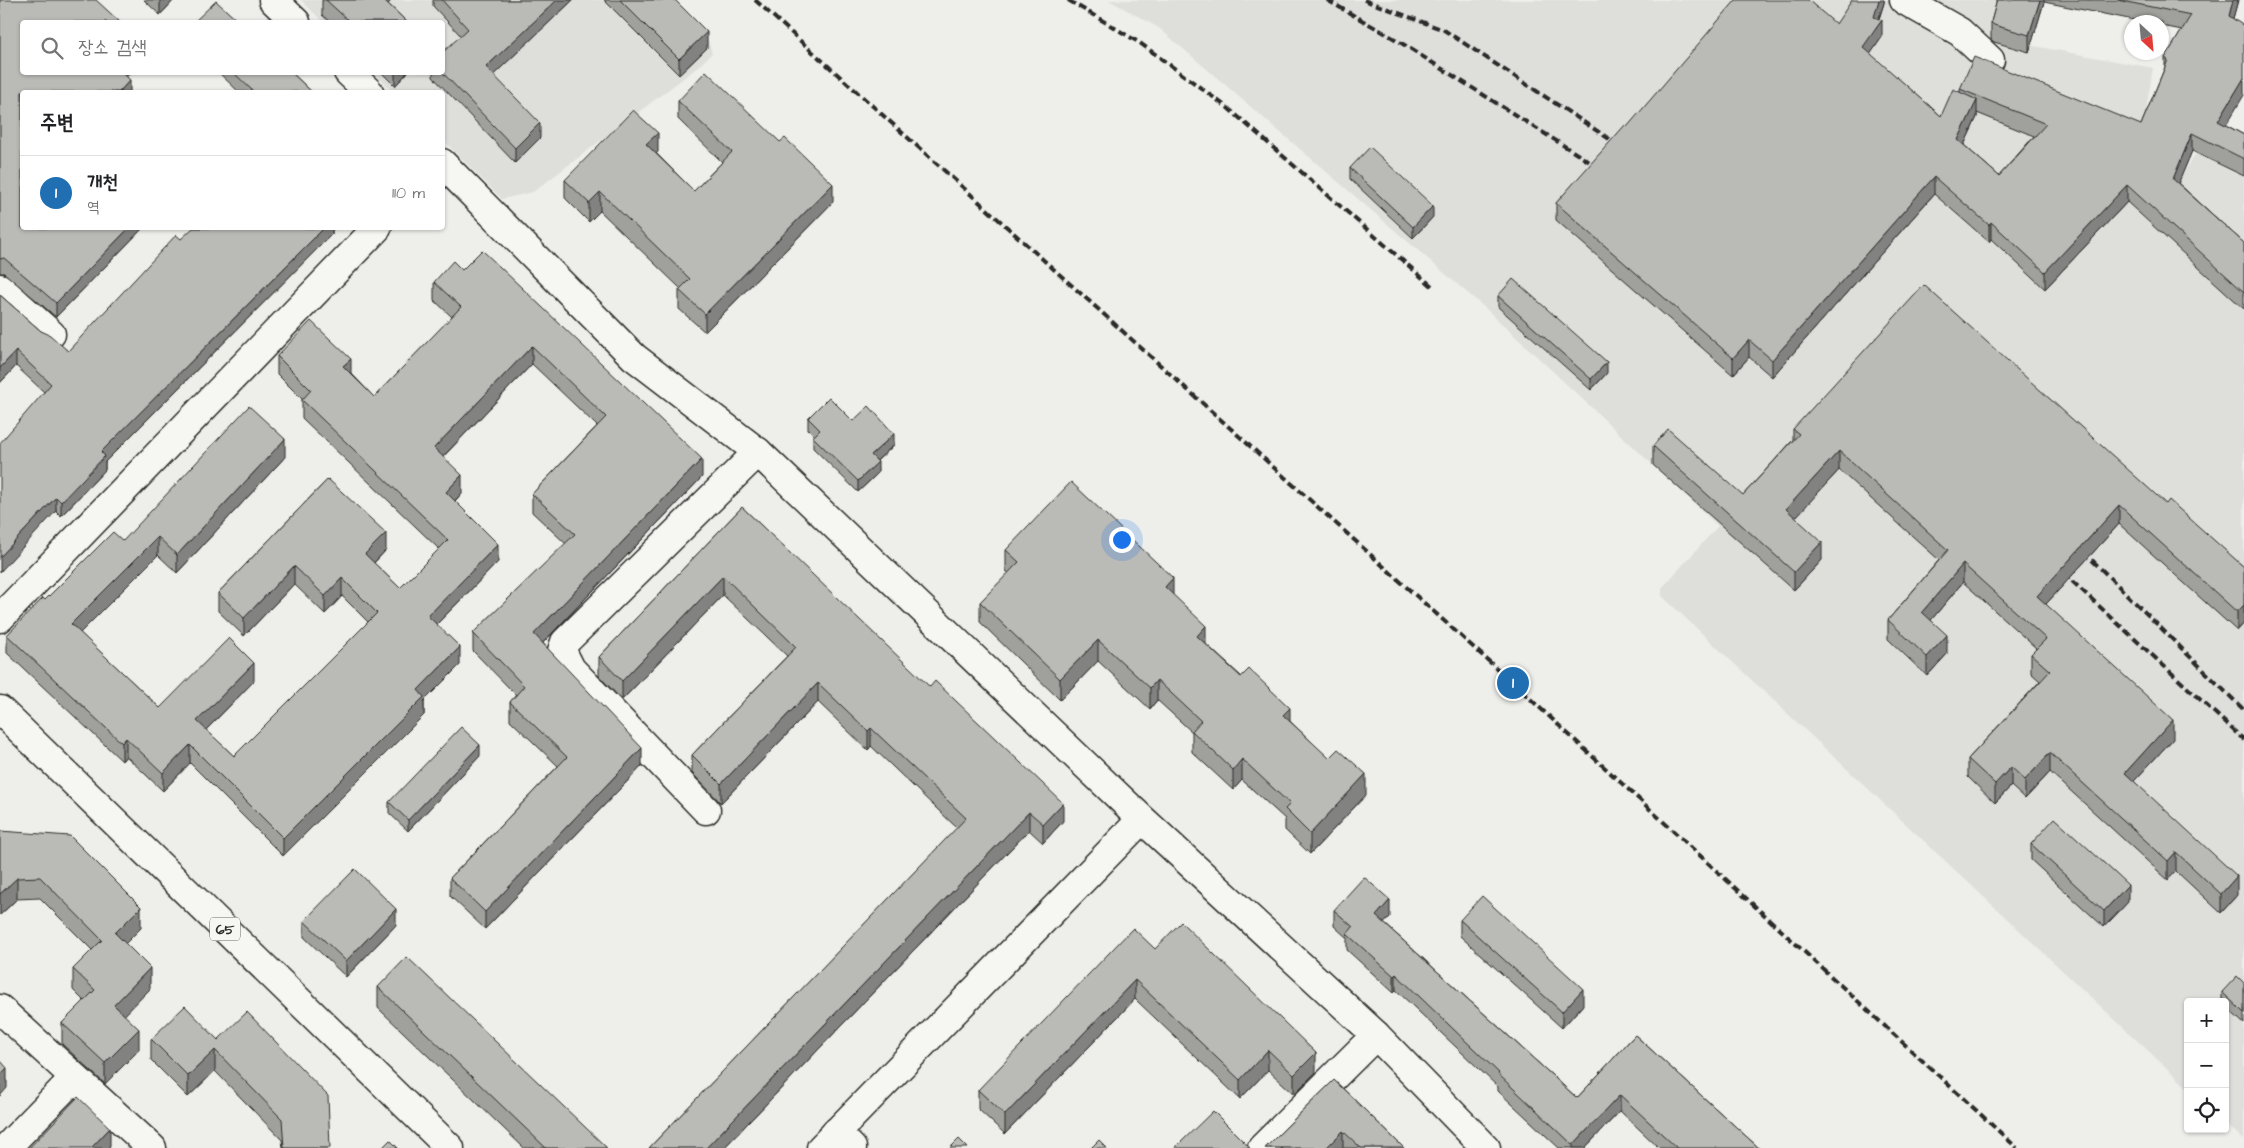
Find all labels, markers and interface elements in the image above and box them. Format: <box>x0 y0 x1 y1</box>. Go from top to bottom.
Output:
north arrow <box>2124 15 2169 60</box>
search box <box>20 20 445 75</box>
icon: search <box>38 34 66 62</box>
text: 장소 검색 <box>78 34 147 61</box>
text: 주변 <box>40 108 74 137</box>
text: 개천 <box>87 169 118 196</box>
text: 1 <box>55 182 57 204</box>
text: 110 m <box>392 182 425 204</box>
text: 역 <box>87 196 100 218</box>
your location <box>1109 527 1135 553</box>
pin: 1 <box>1497 664 1529 702</box>
road number: 65 <box>210 918 240 941</box>
map controls <box>2184 998 2229 1133</box>
button: + <box>2184 998 2229 1043</box>
button: − <box>2184 1043 2229 1088</box>
button: locate <box>2184 1088 2229 1133</box>

